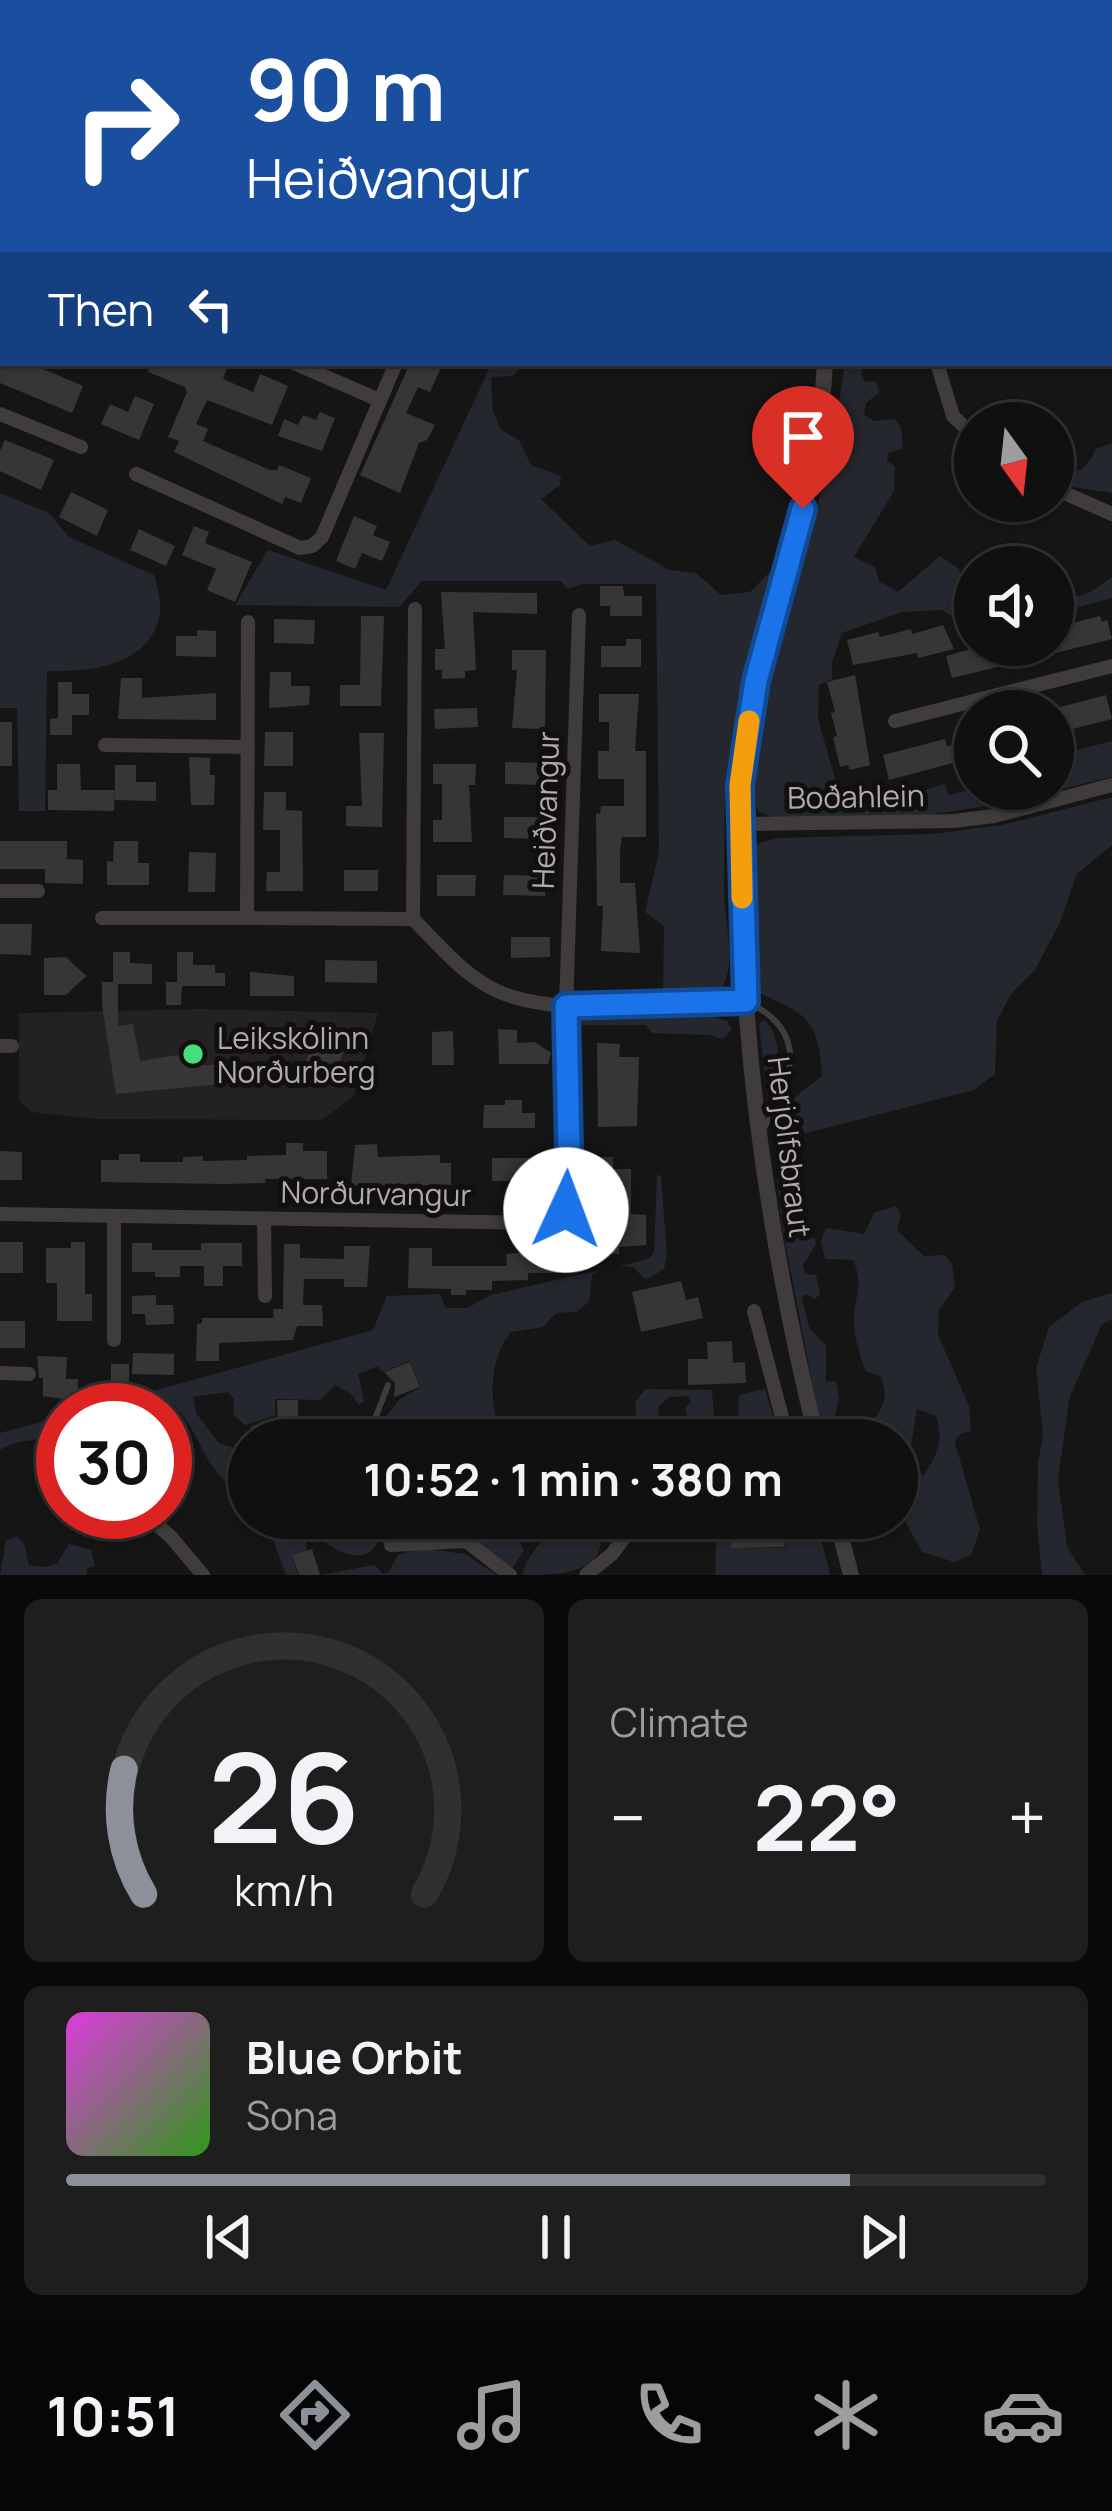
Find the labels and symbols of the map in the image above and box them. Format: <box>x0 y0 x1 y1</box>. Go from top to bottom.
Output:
pin <box>752 386 854 509</box>
north arrow <box>954 402 1074 522</box>
street label: Heiðvangur <box>522 730 568 890</box>
street label: Boðahlein <box>787 774 925 818</box>
place label: Leikskólinn Norðurberg <box>217 1017 375 1092</box>
marker: Leikskólinn Norðurberg <box>180 1041 206 1067</box>
street label: Herjólfsbraut <box>759 1054 821 1240</box>
position arrow <box>503 1147 629 1273</box>
street label: Norðurvangur <box>280 1171 472 1215</box>
speed limit sign: 30 <box>36 1383 192 1539</box>

